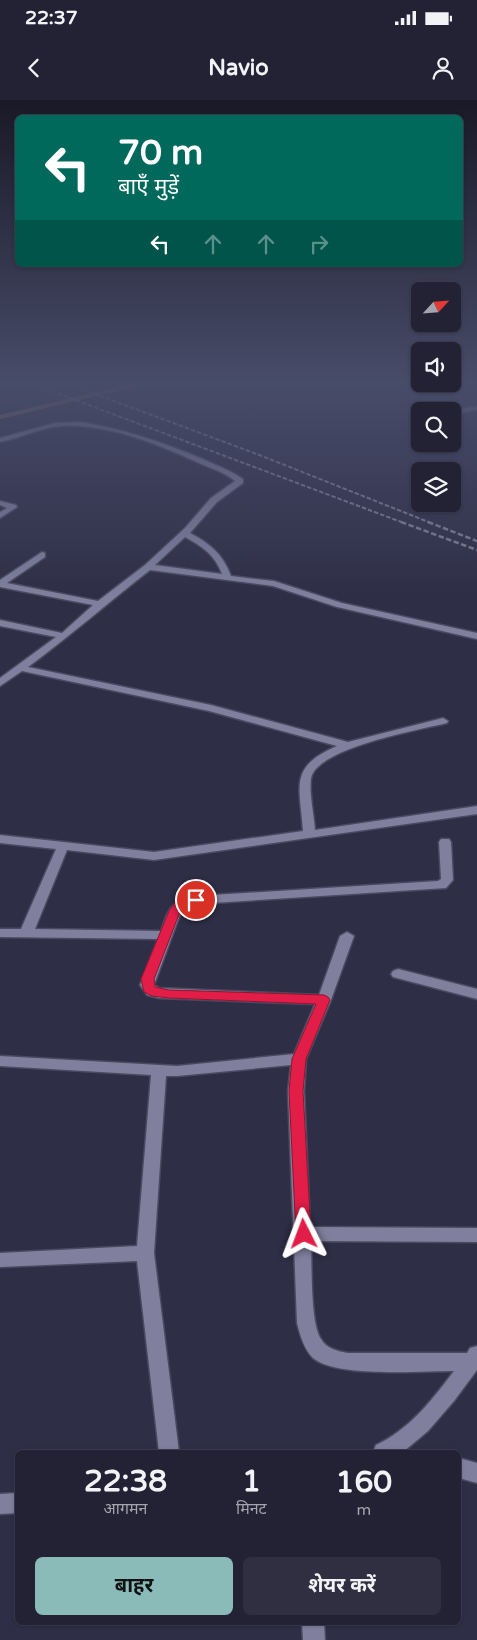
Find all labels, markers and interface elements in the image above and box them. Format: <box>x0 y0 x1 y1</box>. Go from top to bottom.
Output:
text: 22:37 <box>25 7 78 29</box>
icon: back <box>20 54 48 82</box>
icon: person <box>429 54 457 82</box>
text: Navio <box>208 55 269 81</box>
text: 70 m <box>118 132 203 174</box>
icon: left <box>35 135 100 200</box>
text: बाएँ मुड़ें <box>118 174 179 200</box>
icon: left <box>146 230 174 258</box>
icon: ahead <box>199 230 227 258</box>
icon: ahead <box>252 230 280 258</box>
icon: right <box>305 230 333 258</box>
north arrow <box>411 282 461 332</box>
map controls <box>411 282 461 512</box>
button: sound <box>411 342 461 392</box>
button: search <box>411 402 461 452</box>
button: layers <box>411 462 461 512</box>
pin <box>175 879 217 921</box>
icon: arrive <box>182 886 210 914</box>
position arrow <box>277 1207 329 1259</box>
text: 22:38 <box>84 1463 167 1500</box>
text: 1 <box>242 1463 261 1500</box>
text: 160 <box>336 1464 392 1501</box>
text: आगमन <box>104 1499 147 1519</box>
text: मिनट <box>236 1499 267 1519</box>
text: m <box>356 1500 371 1520</box>
button: बाहर <box>35 1557 233 1615</box>
button: शेयर करें <box>243 1557 441 1615</box>

